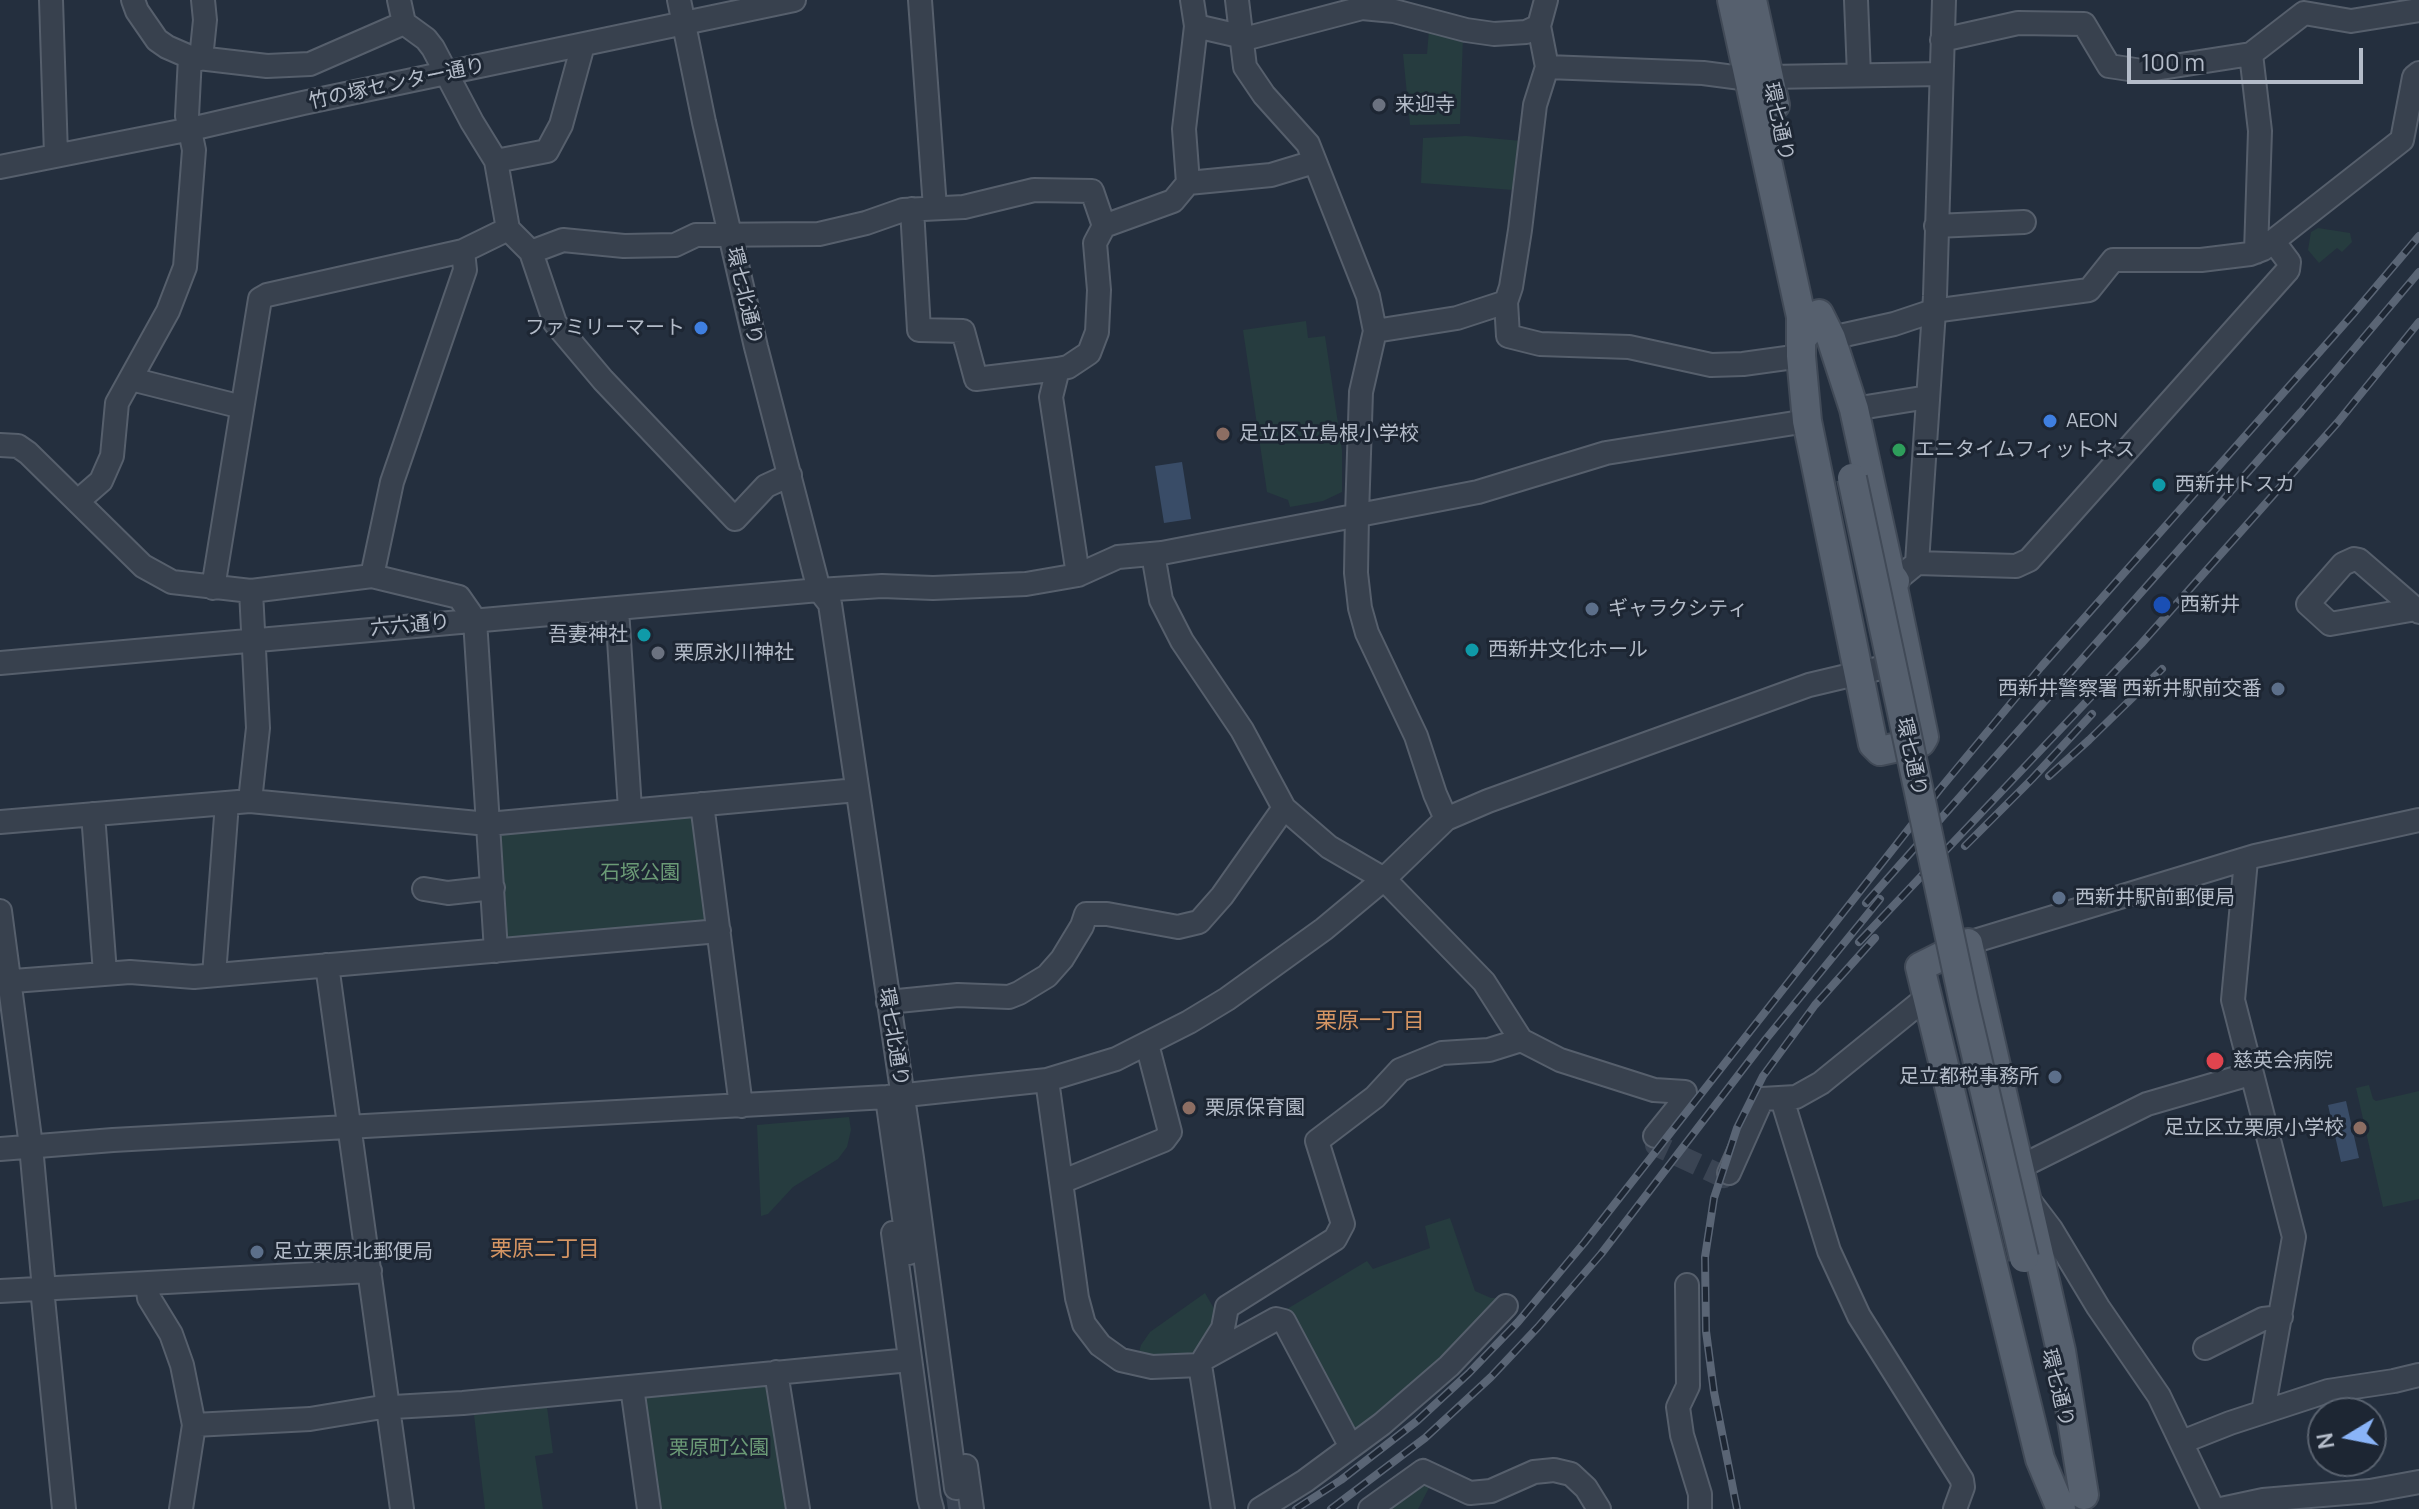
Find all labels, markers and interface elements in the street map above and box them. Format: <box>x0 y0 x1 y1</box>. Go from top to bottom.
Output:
scale bar <box>2131 32 2367 82</box>
text: 100 m <box>2141 45 2205 78</box>
street label: 竹の塚センター通り <box>306 54 488 114</box>
street label: 環七通り <box>1758 80 1798 164</box>
place label: 来迎寺 <box>1395 93 1455 117</box>
marker: 来迎寺 <box>1370 96 1388 114</box>
street label: 環七北通り <box>721 245 767 347</box>
place label: ファミリーマート <box>525 316 685 340</box>
marker: ファミリーマート <box>692 319 710 337</box>
place label: AEON <box>2066 409 2118 433</box>
marker: AEON <box>2041 412 2059 430</box>
place label: 足立区立島根小学校 <box>1239 422 1419 446</box>
marker: 足立区立島根小学校 <box>1214 425 1232 443</box>
place label: エニタイムフィットネス <box>1915 438 2135 462</box>
marker: エニタイムフィットネス <box>1890 441 1908 459</box>
place label: 西新井トスカ <box>2175 473 2295 497</box>
marker: 西新井トスカ <box>2150 476 2168 494</box>
place label: 西新井 <box>2180 593 2240 617</box>
marker: 西新井 <box>2151 594 2173 616</box>
place label: ギャラクシティ <box>1608 597 1748 621</box>
marker: ギャラクシティ <box>1583 600 1601 618</box>
street label: 六六通り <box>369 611 451 641</box>
place label: 吾妻神社 <box>548 623 628 647</box>
marker: 吾妻神社 <box>635 626 653 644</box>
place label: 西新井文化ホール <box>1488 638 1648 662</box>
place label: 栗原氷川神社 <box>674 641 794 665</box>
marker: 西新井文化ホール <box>1463 641 1481 659</box>
marker: 栗原氷川神社 <box>649 644 667 662</box>
place label: 西新井警察署 西新井駅前交番 <box>1998 677 2262 701</box>
marker: 西新井警察署 西新井駅前交番 <box>2269 680 2287 698</box>
street label: 環七通り <box>1891 715 1931 799</box>
park label: 石塚公園 <box>600 861 680 885</box>
place label: 西新井駅前郵便局 <box>2075 886 2235 910</box>
marker: 西新井駅前郵便局 <box>2050 889 2068 907</box>
street label: 環七北通り <box>873 986 913 1088</box>
district label: 栗原一丁目 <box>1315 1009 1425 1035</box>
place label: 慈英会病院 <box>2233 1049 2333 1073</box>
marker: 慈英会病院 <box>2204 1050 2226 1072</box>
place label: 足立都税事務所 <box>1899 1065 2039 1089</box>
marker: 足立都税事務所 <box>2046 1068 2064 1086</box>
place label: 栗原保育園 <box>1205 1096 1305 1120</box>
marker: 栗原保育園 <box>1180 1099 1198 1117</box>
place label: 足立区立栗原小学校 <box>2164 1116 2344 1140</box>
marker: 足立区立栗原小学校 <box>2351 1119 2369 1137</box>
district label: 栗原二丁目 <box>490 1237 600 1263</box>
place label: 足立栗原北郵便局 <box>273 1240 433 1264</box>
marker: 足立栗原北郵便局 <box>248 1243 266 1261</box>
street label: 環七通り <box>2036 1346 2078 1430</box>
north arrow <box>2307 1397 2387 1477</box>
text: N <box>2309 1430 2341 1451</box>
park label: 栗原町公園 <box>669 1436 769 1460</box>

